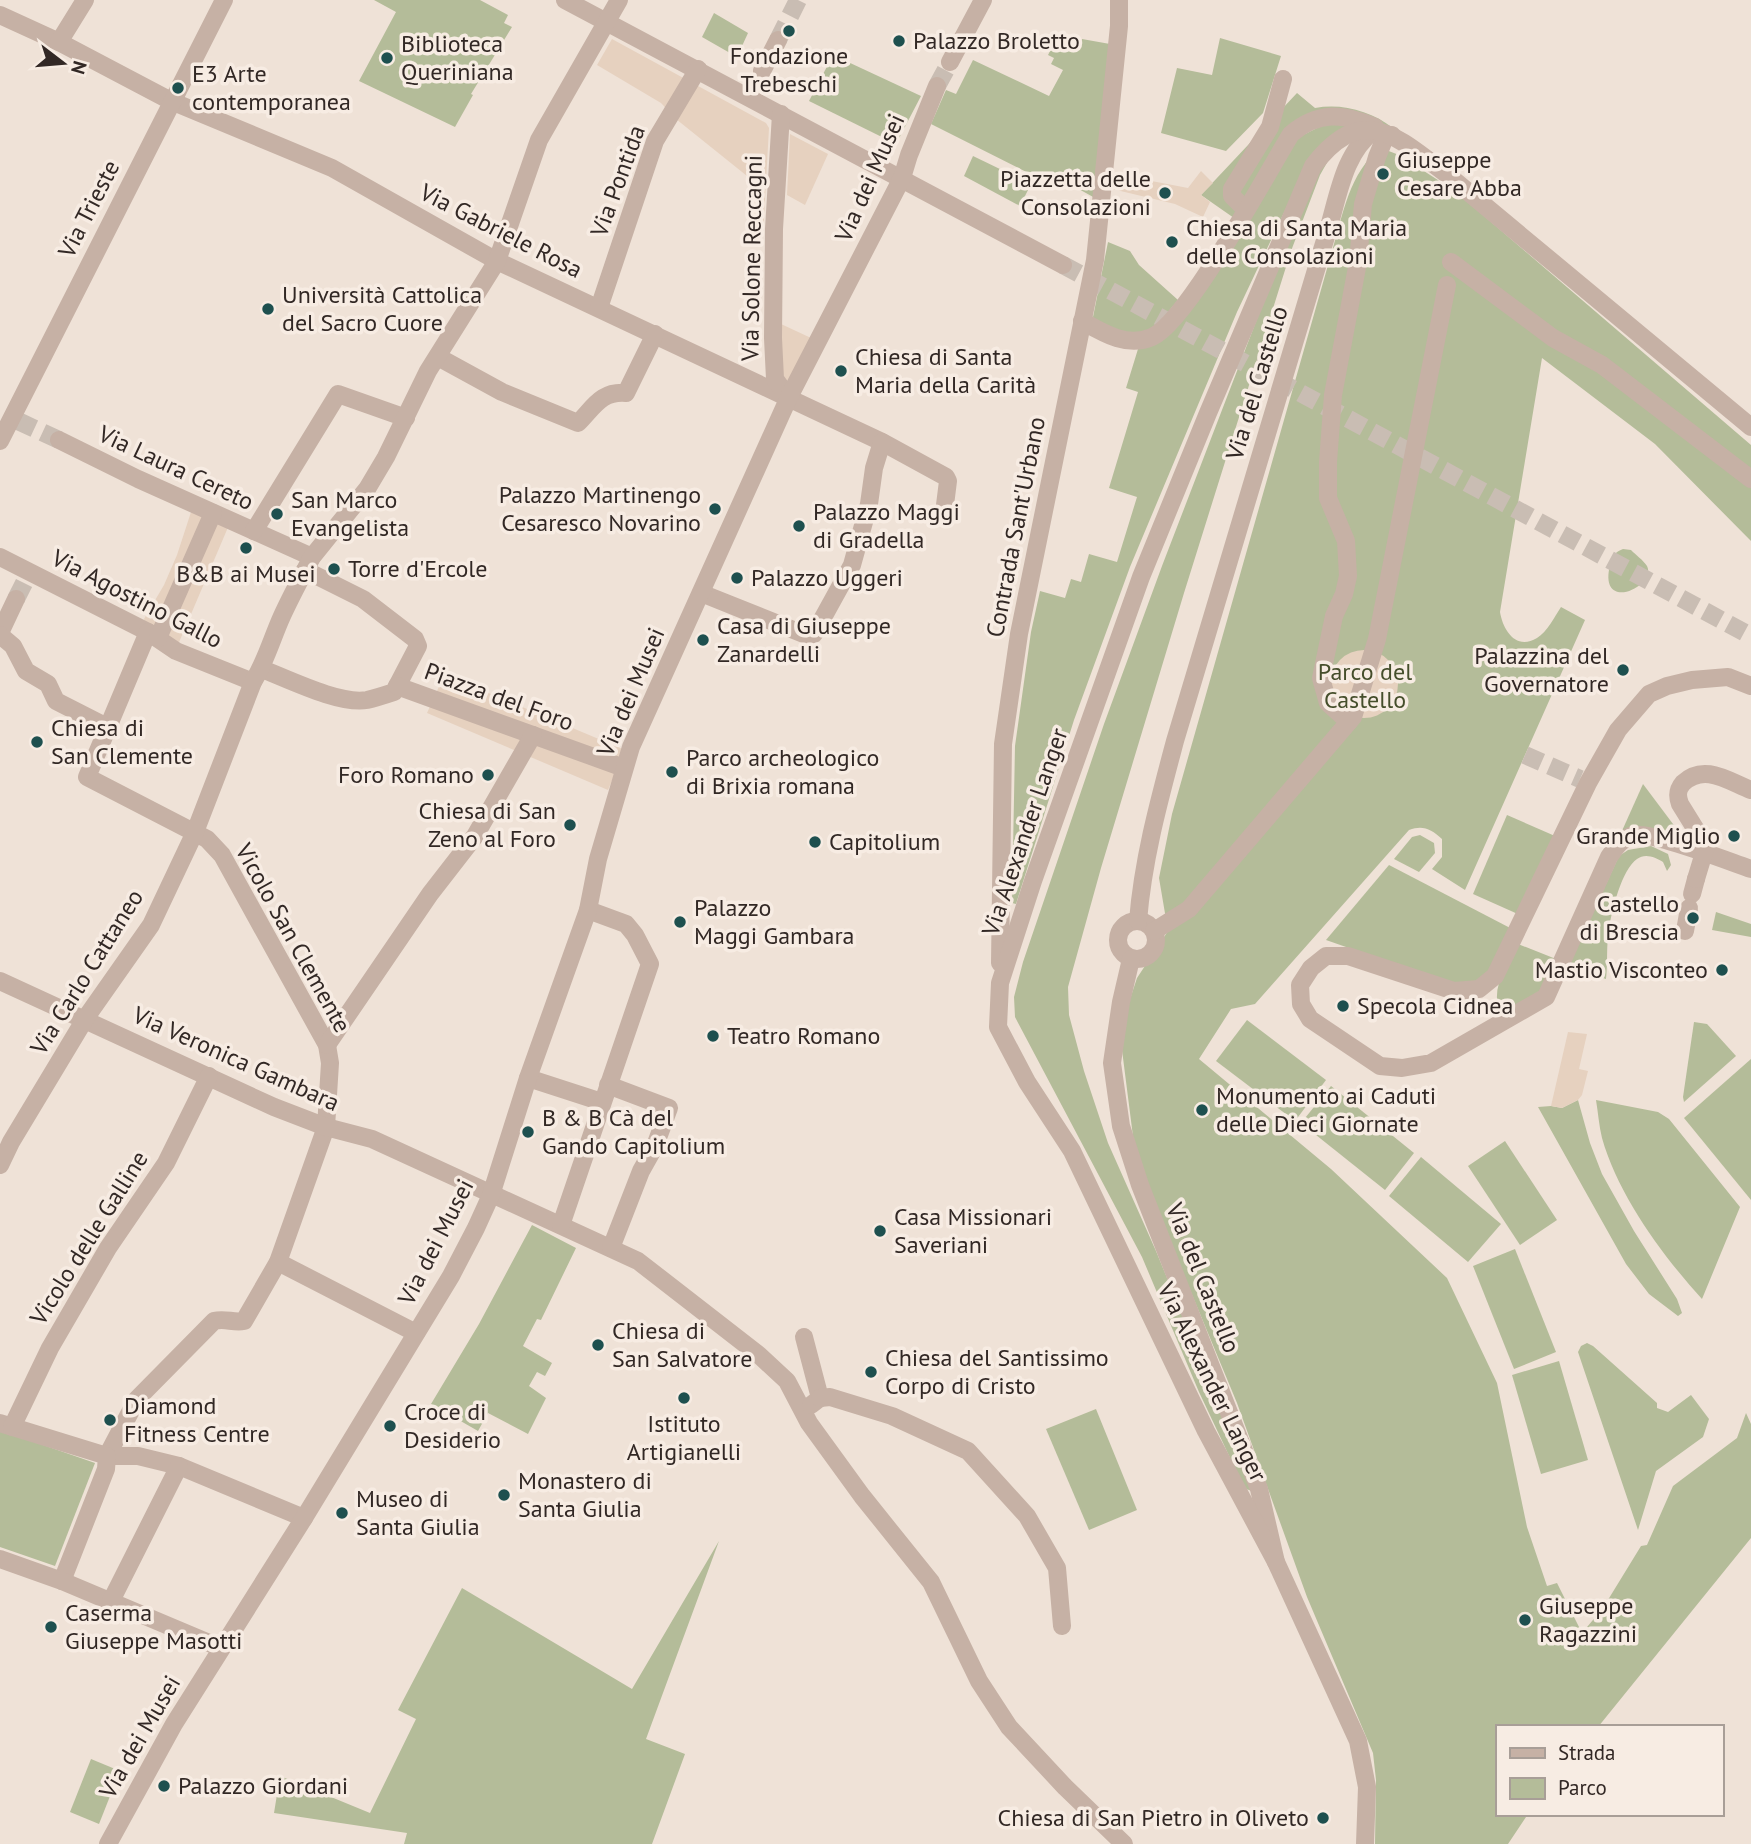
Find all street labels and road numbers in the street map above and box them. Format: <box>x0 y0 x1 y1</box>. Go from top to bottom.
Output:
street label: Via dei Musei <box>827 109 912 248</box>
street label: Via Pontida <box>583 121 652 242</box>
street label: Via Trieste <box>50 155 126 264</box>
street label: Via Solone Reccagni <box>734 155 769 362</box>
street label: Via Gabriele Rosa <box>414 176 588 285</box>
street label: Via del Castello <box>1218 302 1295 464</box>
street label: Contrada Sant'Urbano <box>979 414 1052 640</box>
street label: Via Laura Cereto <box>93 418 259 517</box>
street label: Via Agostino Gallo <box>46 542 228 655</box>
street label: Via dei Musei <box>589 623 672 762</box>
street label: Piazza del Foro <box>420 655 578 738</box>
street label: Via Alexander Langer <box>974 724 1075 941</box>
street label: Vicolo San Clemente <box>228 837 358 1038</box>
street label: Via Carlo Cattaneo <box>23 883 150 1061</box>
street label: Via Veronica Gambara <box>127 999 344 1118</box>
street label: Vicolo delle Galline <box>22 1145 155 1331</box>
street label: Via dei Musei <box>390 1174 480 1311</box>
street label: Via del Castello <box>1159 1197 1248 1357</box>
street label: Via Alexander Langer <box>1150 1276 1274 1486</box>
street label: Via dei Musei <box>91 1670 187 1805</box>

